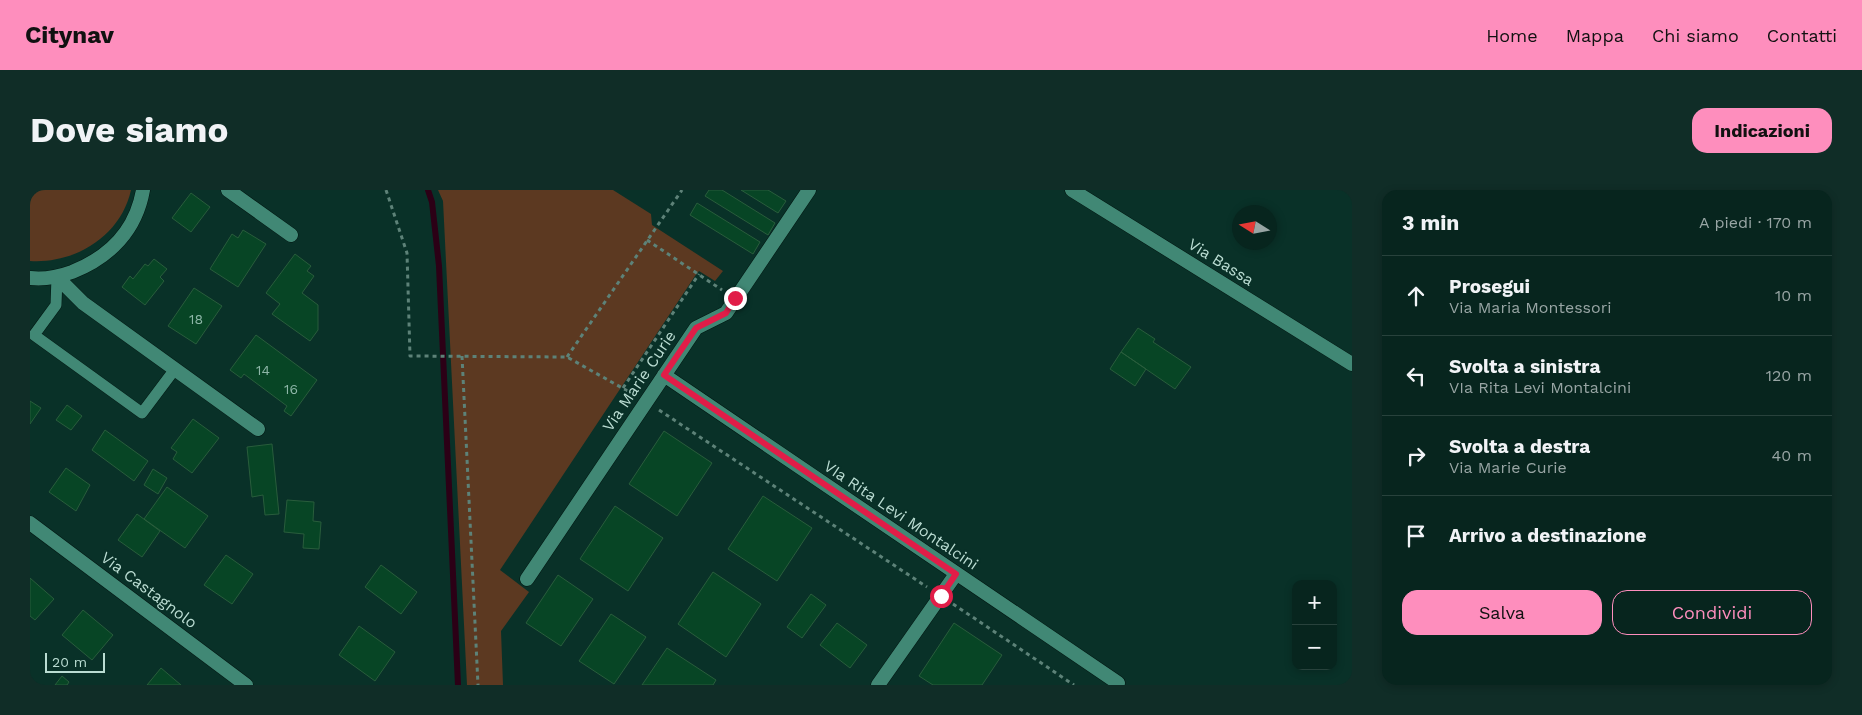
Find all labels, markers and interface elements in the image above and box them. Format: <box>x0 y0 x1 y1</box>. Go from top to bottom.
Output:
text: Citynav <box>25 21 114 49</box>
text: Home <box>1486 25 1538 46</box>
text: Mappa <box>1566 25 1624 46</box>
text: Chi siamo <box>1652 25 1739 46</box>
text: Contatti <box>1767 25 1837 46</box>
button: Indicazioni <box>1692 108 1832 153</box>
text: Dove siamo <box>30 109 228 151</box>
north arrow <box>1232 205 1277 250</box>
text: 3 min <box>1402 210 1459 235</box>
text: A piedi · 170 m <box>1699 213 1812 232</box>
street label: Via Bassa <box>1185 234 1257 290</box>
text: Prosegui <box>1449 275 1530 298</box>
icon: ahead <box>1402 282 1430 310</box>
text: 10 m <box>1775 286 1812 305</box>
route end <box>724 287 747 310</box>
text: Via Maria Montessori <box>1449 298 1611 317</box>
house number: 18 <box>189 311 203 327</box>
street label: Via Marie Curie <box>598 327 680 435</box>
text: Svolta a sinistra <box>1449 355 1600 378</box>
house number: 14 <box>256 362 270 378</box>
icon: left <box>1402 362 1430 390</box>
text: 120 m <box>1766 366 1812 385</box>
text: VIa Rita Levi Montalcini <box>1449 378 1631 397</box>
house number: 16 <box>284 381 298 397</box>
text: Svolta a destra <box>1449 435 1590 458</box>
icon: right <box>1402 442 1430 470</box>
text: 40 m <box>1772 446 1812 465</box>
street label: VIa Rita Levi Montalcini <box>820 456 982 574</box>
text: Via Marie Curie <box>1449 458 1567 477</box>
icon: arrive <box>1402 522 1430 550</box>
text: Arrivo a destinazione <box>1449 524 1646 547</box>
street label: Via Castagnolo <box>97 548 201 632</box>
map controls <box>1292 580 1337 670</box>
button: + <box>1292 580 1337 625</box>
route start <box>930 585 953 608</box>
button: Salva <box>1402 590 1602 635</box>
button: Condividi <box>1612 590 1812 635</box>
button: − <box>1292 625 1337 670</box>
scale bar <box>45 650 105 673</box>
text: 20 m <box>52 654 87 670</box>

